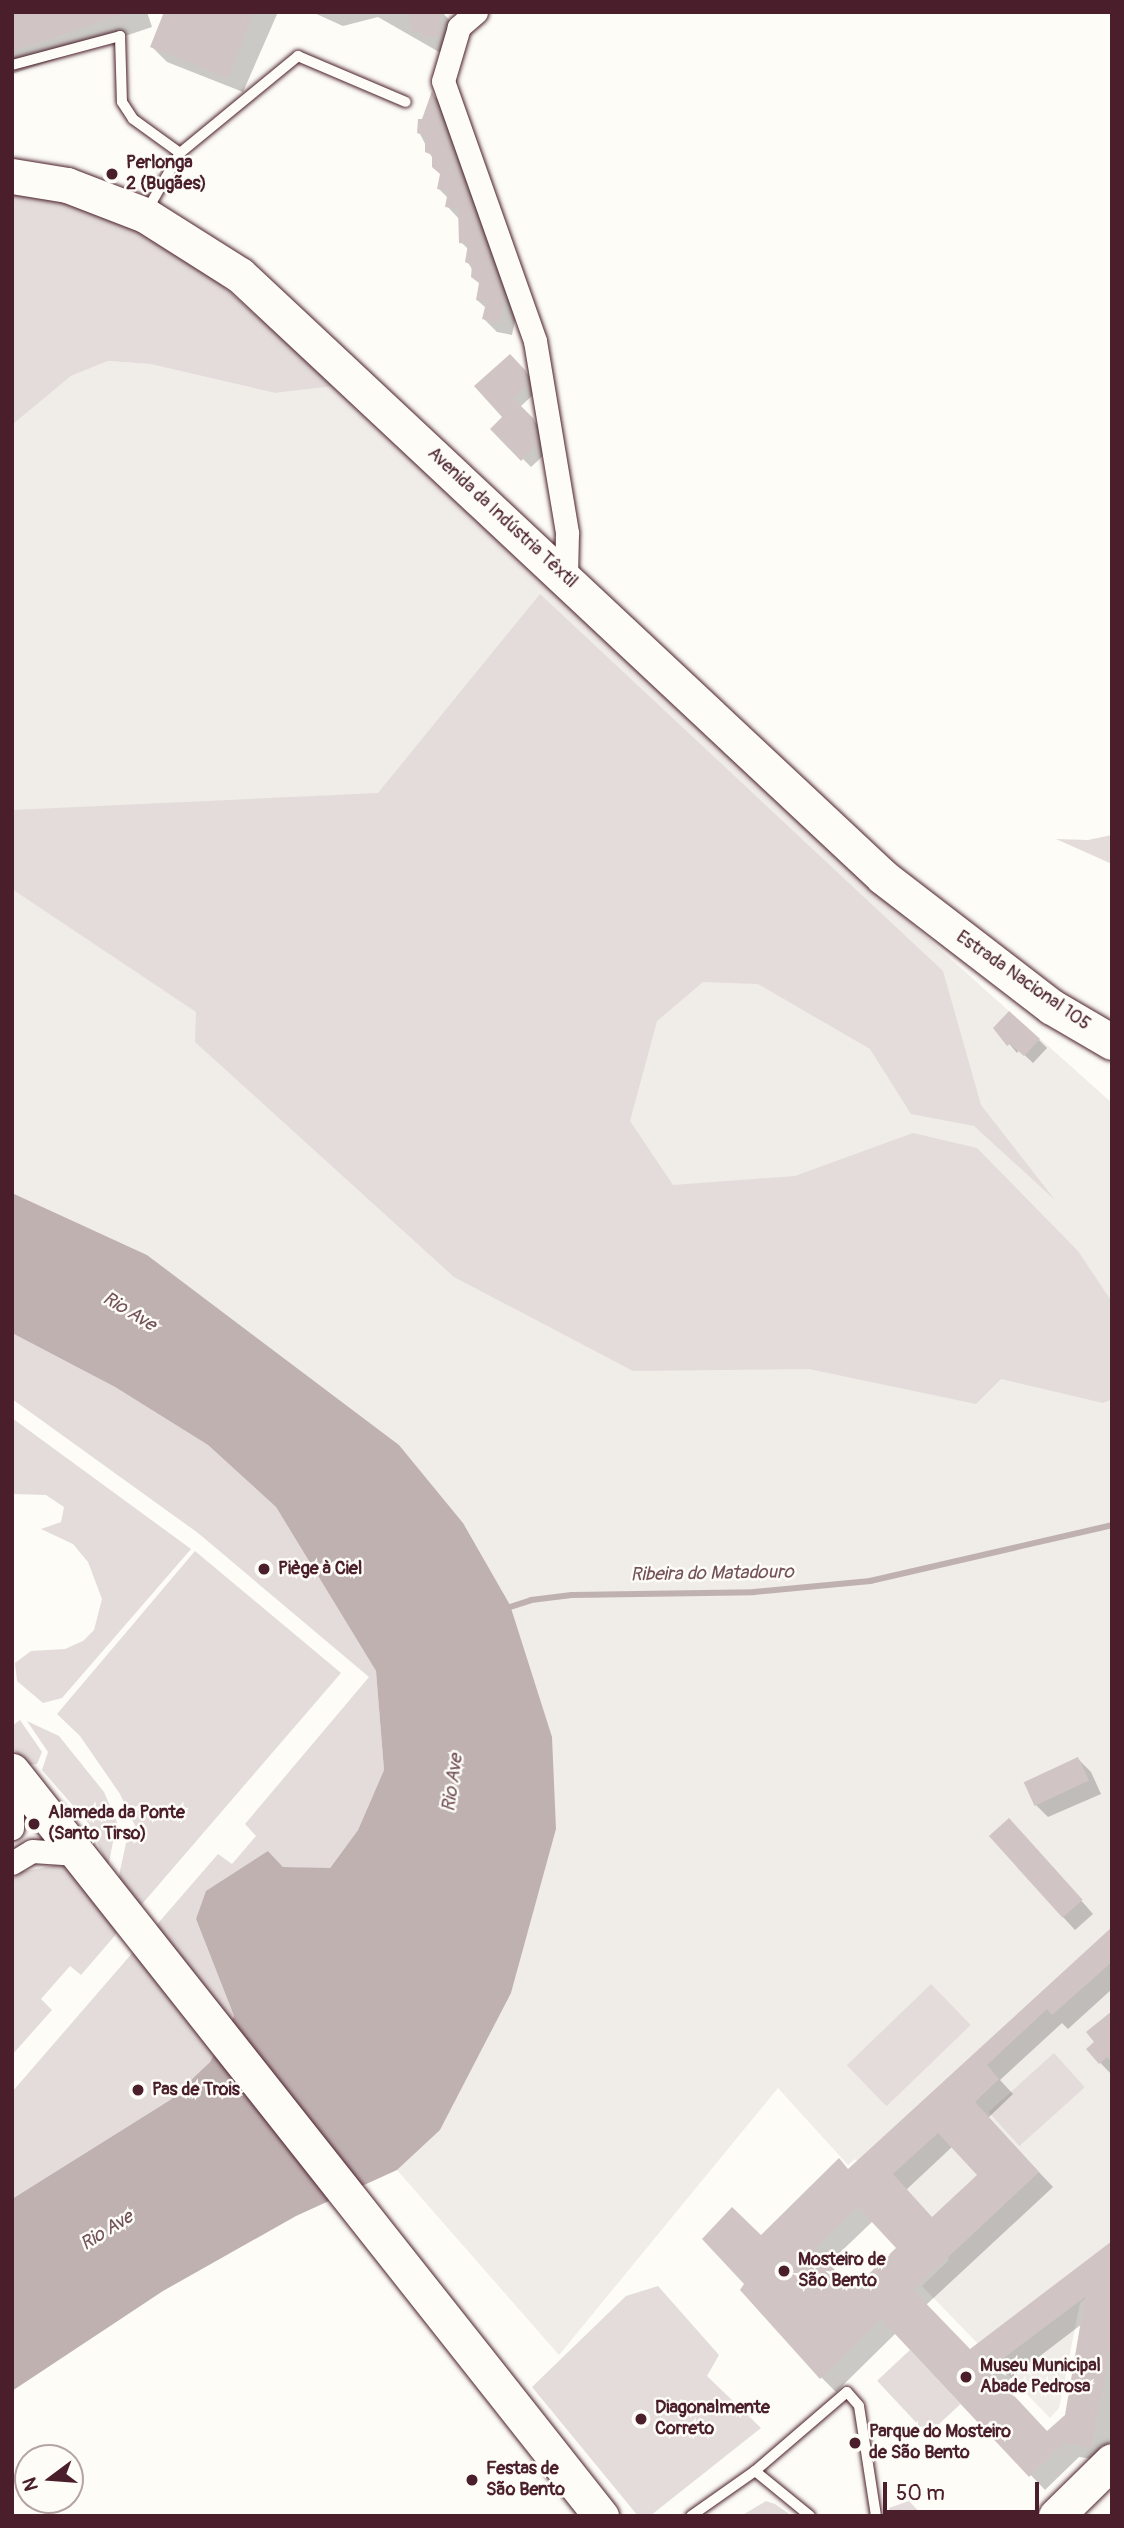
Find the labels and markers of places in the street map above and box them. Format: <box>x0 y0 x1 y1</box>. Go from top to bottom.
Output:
place label: Perlonga 2 (Bugães) <box>126 153 207 196</box>
marker: Perlonga 2 (Bugães) <box>104 166 120 182</box>
place label: Piège à Ciel <box>278 1558 362 1580</box>
marker: Piège à Ciel <box>256 1561 272 1577</box>
place label: Alameda da Ponte (Santo Tirso) <box>48 1803 185 1846</box>
marker: Alameda da Ponte (Santo Tirso) <box>26 1816 42 1832</box>
place label: Pas de Trois <box>152 2079 240 2101</box>
marker: Pas de Trois <box>130 2082 146 2098</box>
place label: Mosteiro de São Bento <box>798 2250 886 2292</box>
marker: Mosteiro de São Bento <box>776 2263 792 2279</box>
place label: Museu Municipal Abade Pedrosa <box>980 2356 1101 2398</box>
marker: Museu Municipal Abade Pedrosa <box>958 2369 974 2385</box>
place label: Diagonalmente Correto <box>655 2398 770 2440</box>
marker: Diagonalmente Correto <box>633 2411 649 2427</box>
place label: Parque do Mosteiro de São Bento <box>869 2422 1011 2464</box>
marker: Parque do Mosteiro de São Bento <box>847 2435 863 2451</box>
place label: Festas de São Bento <box>486 2459 565 2502</box>
marker: Festas de São Bento <box>464 2472 480 2488</box>

